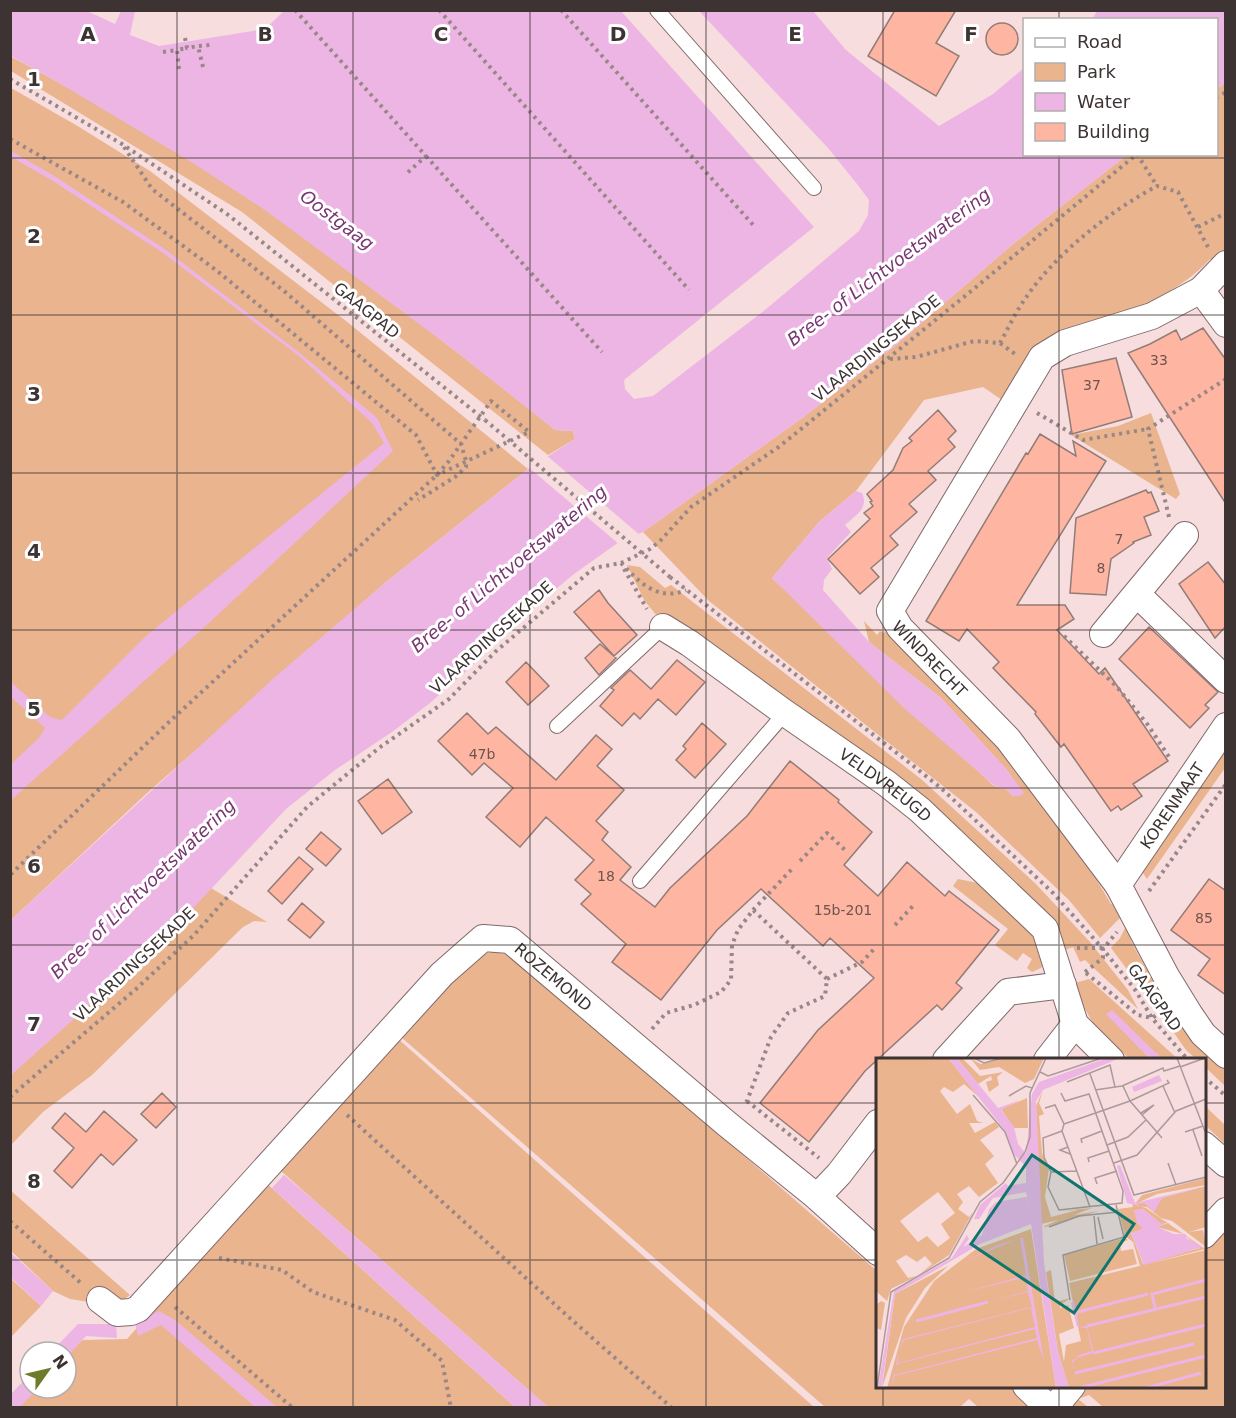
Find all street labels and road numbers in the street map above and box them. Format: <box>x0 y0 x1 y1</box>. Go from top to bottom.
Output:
street label: GAAGPAD <box>330 278 403 343</box>
street label: VLAARDINGSEKADE <box>809 291 944 406</box>
street label: VLAARDINGSEKADE <box>426 577 557 698</box>
street label: WINDRECHT <box>888 617 971 701</box>
street label: VELDVREUGD <box>835 745 935 826</box>
street label: KORENMAAT <box>1136 759 1208 853</box>
street label: VLAARDINGSEKADE <box>70 903 199 1026</box>
street label: ROZEMOND <box>511 939 596 1015</box>
street label: GAAGPAD <box>1124 960 1185 1035</box>

